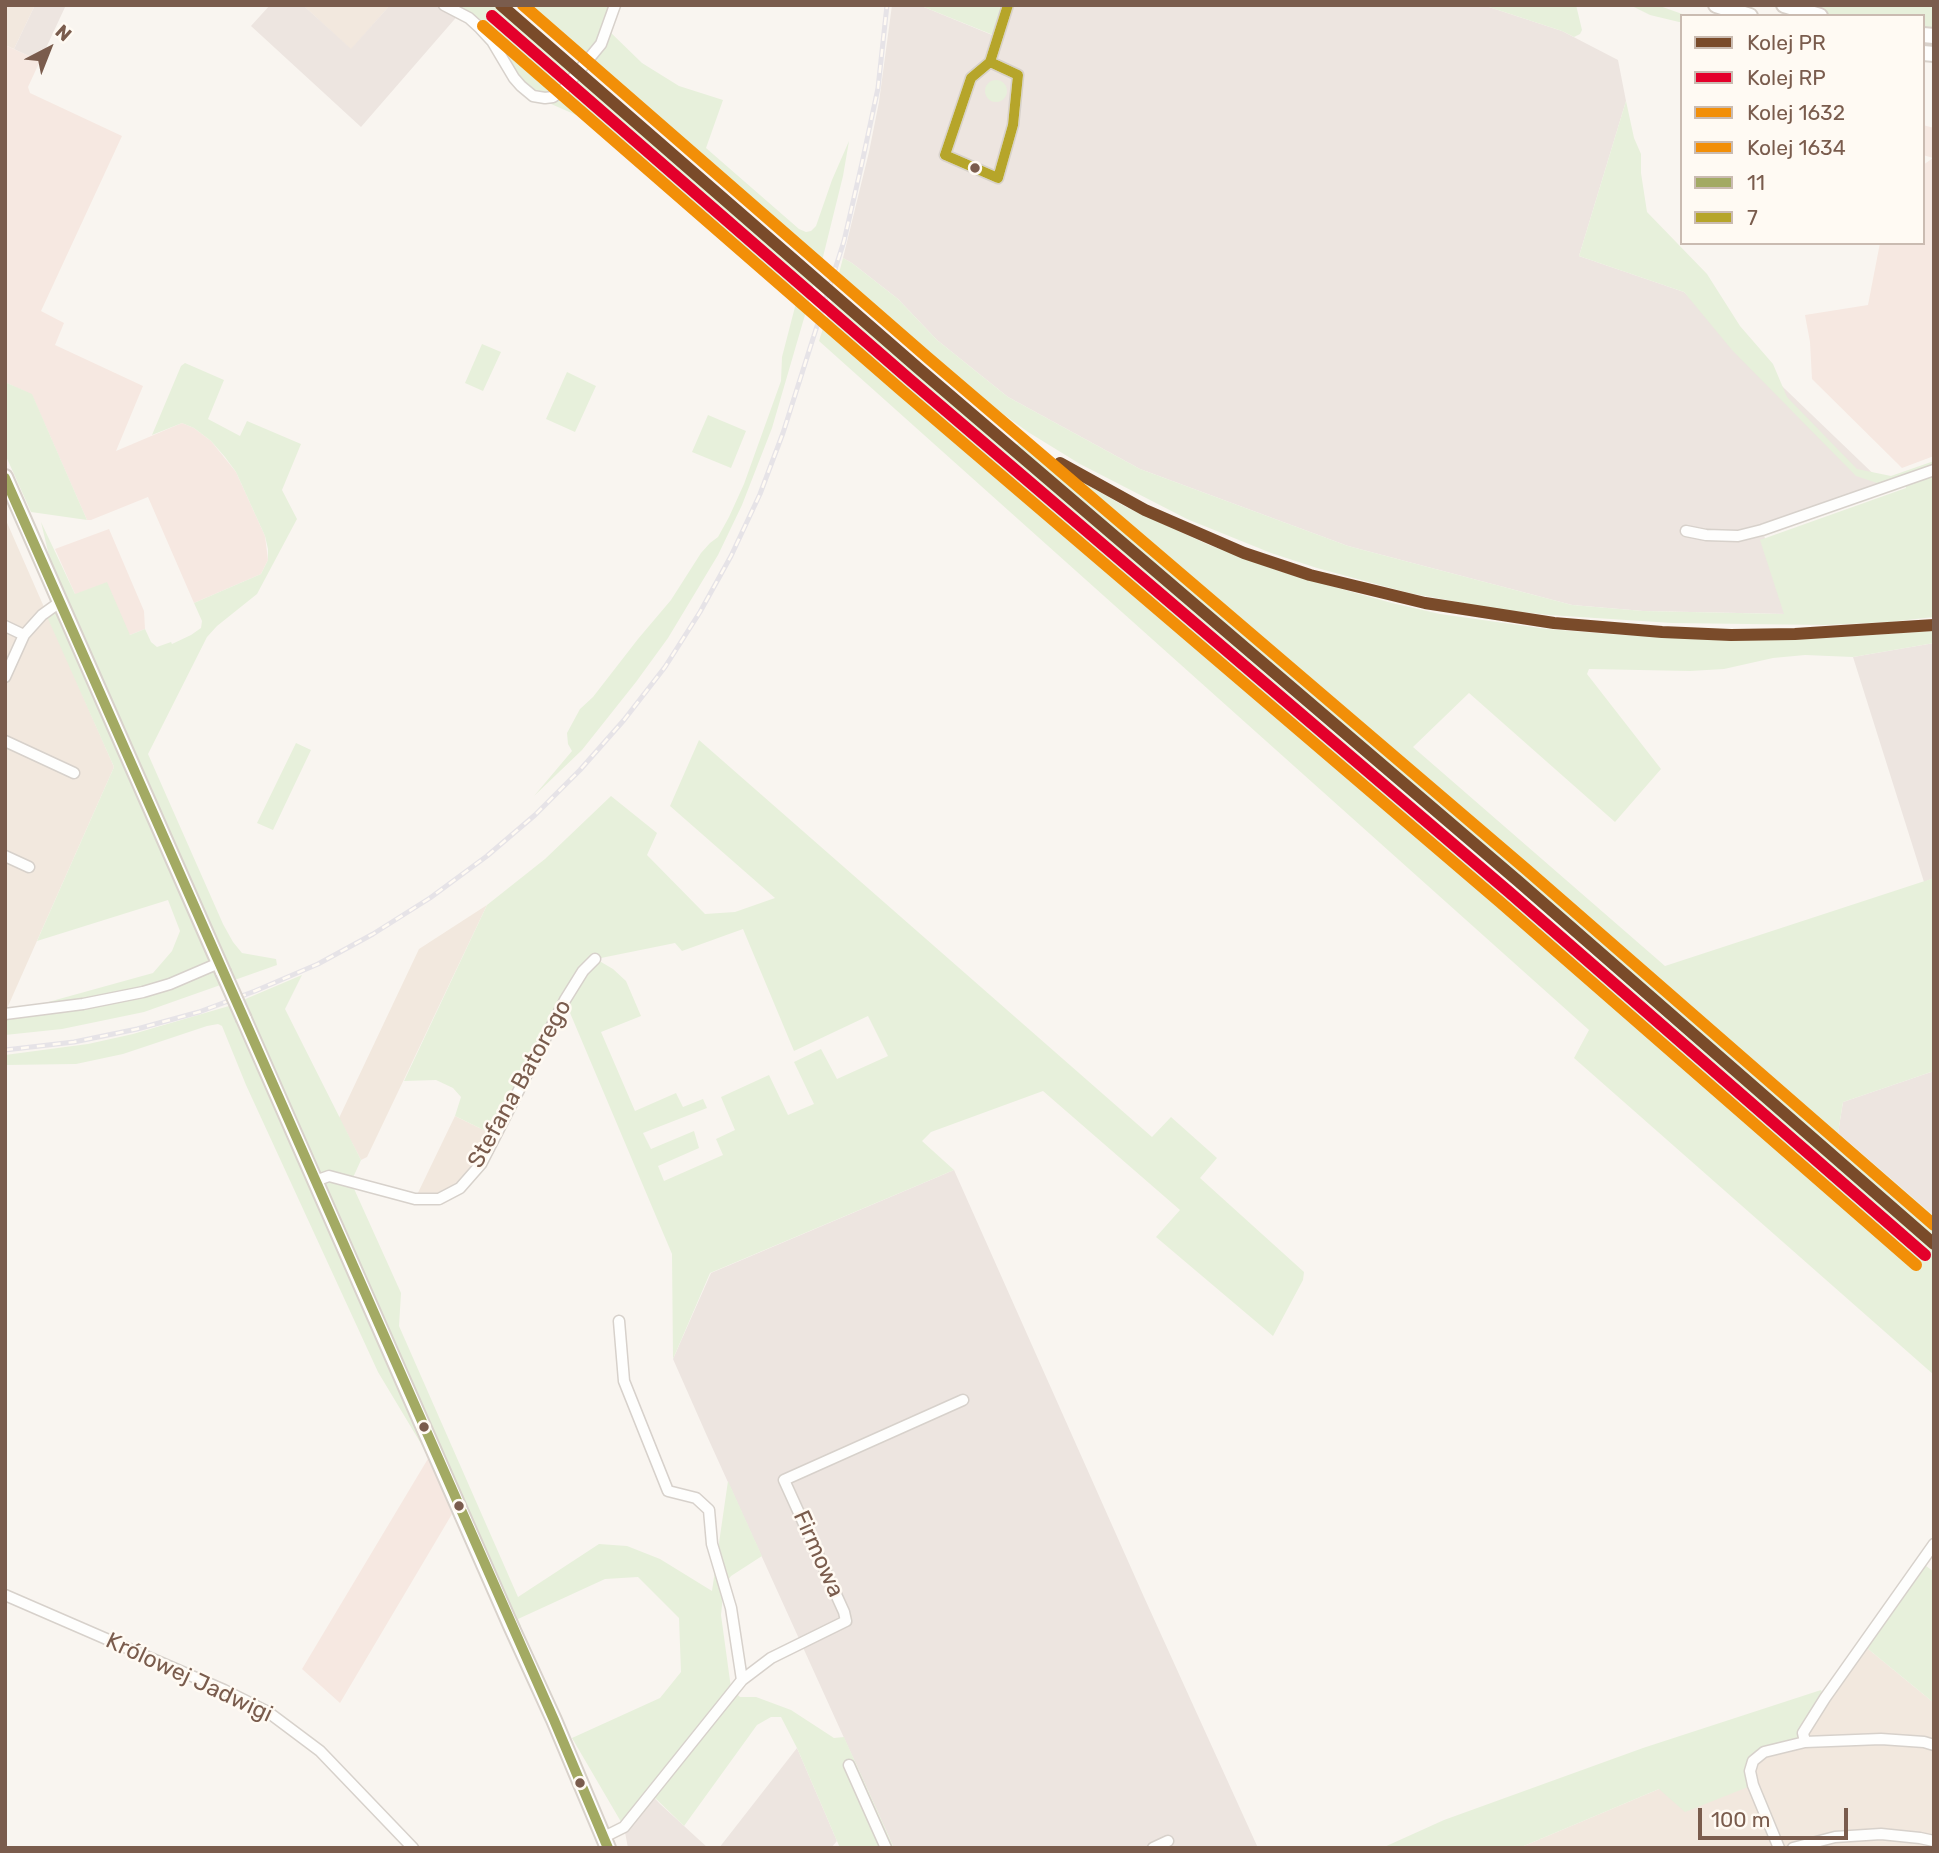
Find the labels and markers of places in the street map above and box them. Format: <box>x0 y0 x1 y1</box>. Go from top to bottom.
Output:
unlabelled marker <box>968 161 982 175</box>
unlabelled marker <box>417 1420 431 1434</box>
unlabelled marker <box>452 1499 466 1513</box>
unlabelled marker <box>573 1776 587 1790</box>

